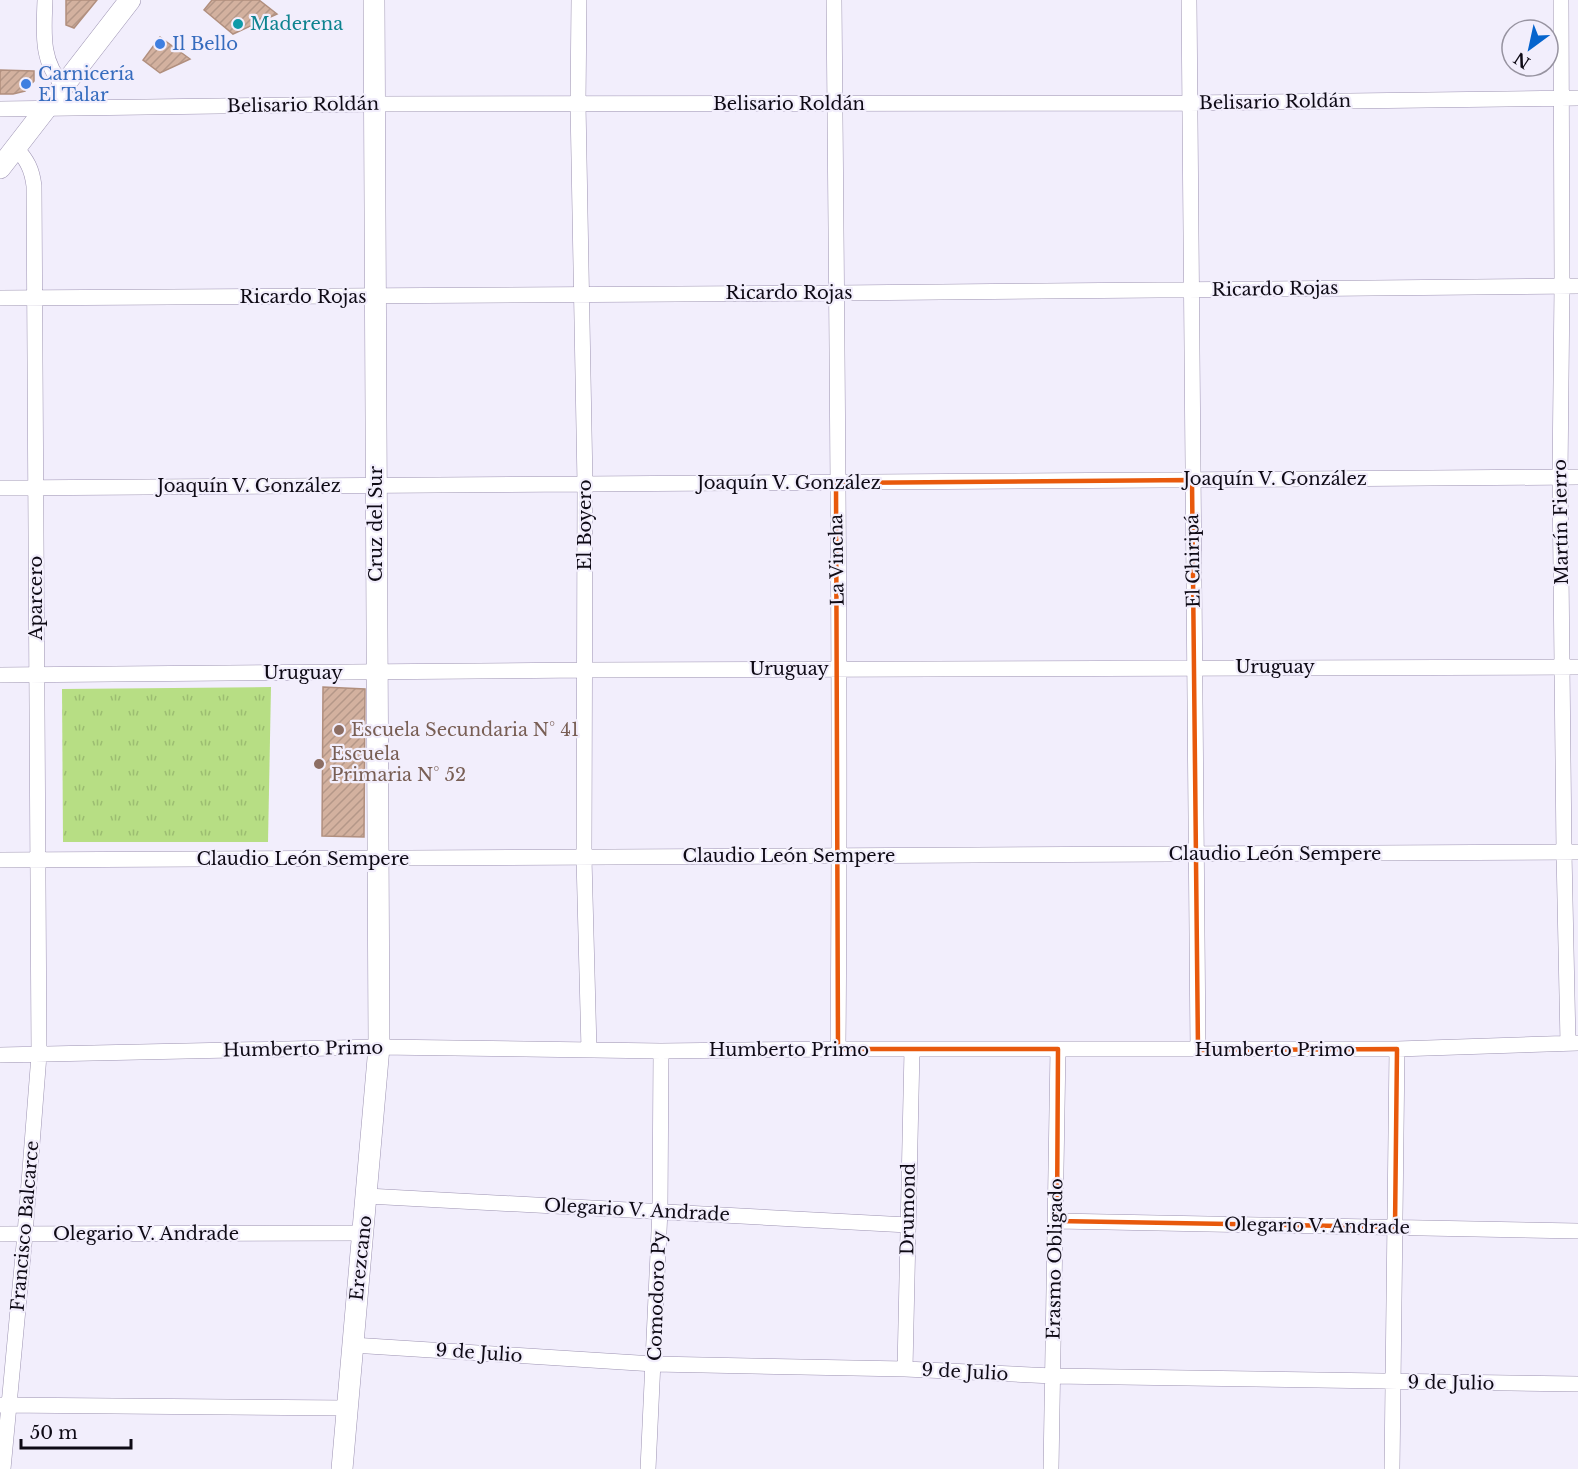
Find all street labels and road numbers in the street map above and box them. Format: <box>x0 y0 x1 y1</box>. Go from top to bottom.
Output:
street label: Belisario Roldán <box>1199 90 1351 114</box>
street label: Belisario Roldán <box>227 93 379 117</box>
street label: Belisario Roldán <box>713 93 865 115</box>
street label: Ricardo Rojas <box>1211 277 1339 301</box>
street label: Ricardo Rojas <box>726 282 852 304</box>
street label: Ricardo Rojas <box>240 286 366 308</box>
street label: Martín Fierro <box>1549 459 1573 585</box>
street label: Cruz del Sur <box>365 466 387 582</box>
street label: Joaquín V. González <box>1181 468 1367 490</box>
street label: Joaquín V. González <box>695 472 881 494</box>
street label: Joaquín V. González <box>155 475 341 497</box>
street label: El Boyero <box>574 480 596 570</box>
street label: La Vincha <box>825 514 849 606</box>
street label: El Chiripá <box>1181 514 1205 608</box>
street label: Aparcero <box>25 556 47 641</box>
street label: Uruguay <box>1235 656 1315 678</box>
street label: Uruguay <box>749 658 829 680</box>
street label: Uruguay <box>263 662 343 684</box>
street label: Claudio León Sempere <box>1169 843 1381 865</box>
street label: Claudio León Sempere <box>683 845 895 867</box>
street label: Claudio León Sempere <box>197 848 409 870</box>
street label: Humberto Primo <box>223 1037 383 1061</box>
street label: Humberto Primo <box>709 1039 869 1061</box>
street label: Humberto Primo <box>1195 1039 1355 1061</box>
street label: Francisco Balcarce <box>7 1140 43 1312</box>
street label: Drumond <box>896 1163 920 1255</box>
street label: Erasmo Obligado <box>1043 1178 1067 1340</box>
street label: Olegario V. Andrade <box>544 1194 730 1226</box>
street label: Olegario V. Andrade <box>1224 1213 1410 1239</box>
street label: Erezcano <box>346 1214 376 1302</box>
street label: Olegario V. Andrade <box>53 1223 239 1245</box>
street label: Comodoro Py <box>644 1230 670 1362</box>
street label: 9 de Julio <box>435 1339 523 1367</box>
street label: 9 de Julio <box>921 1359 1009 1385</box>
street label: 9 de Julio <box>1407 1371 1495 1395</box>

